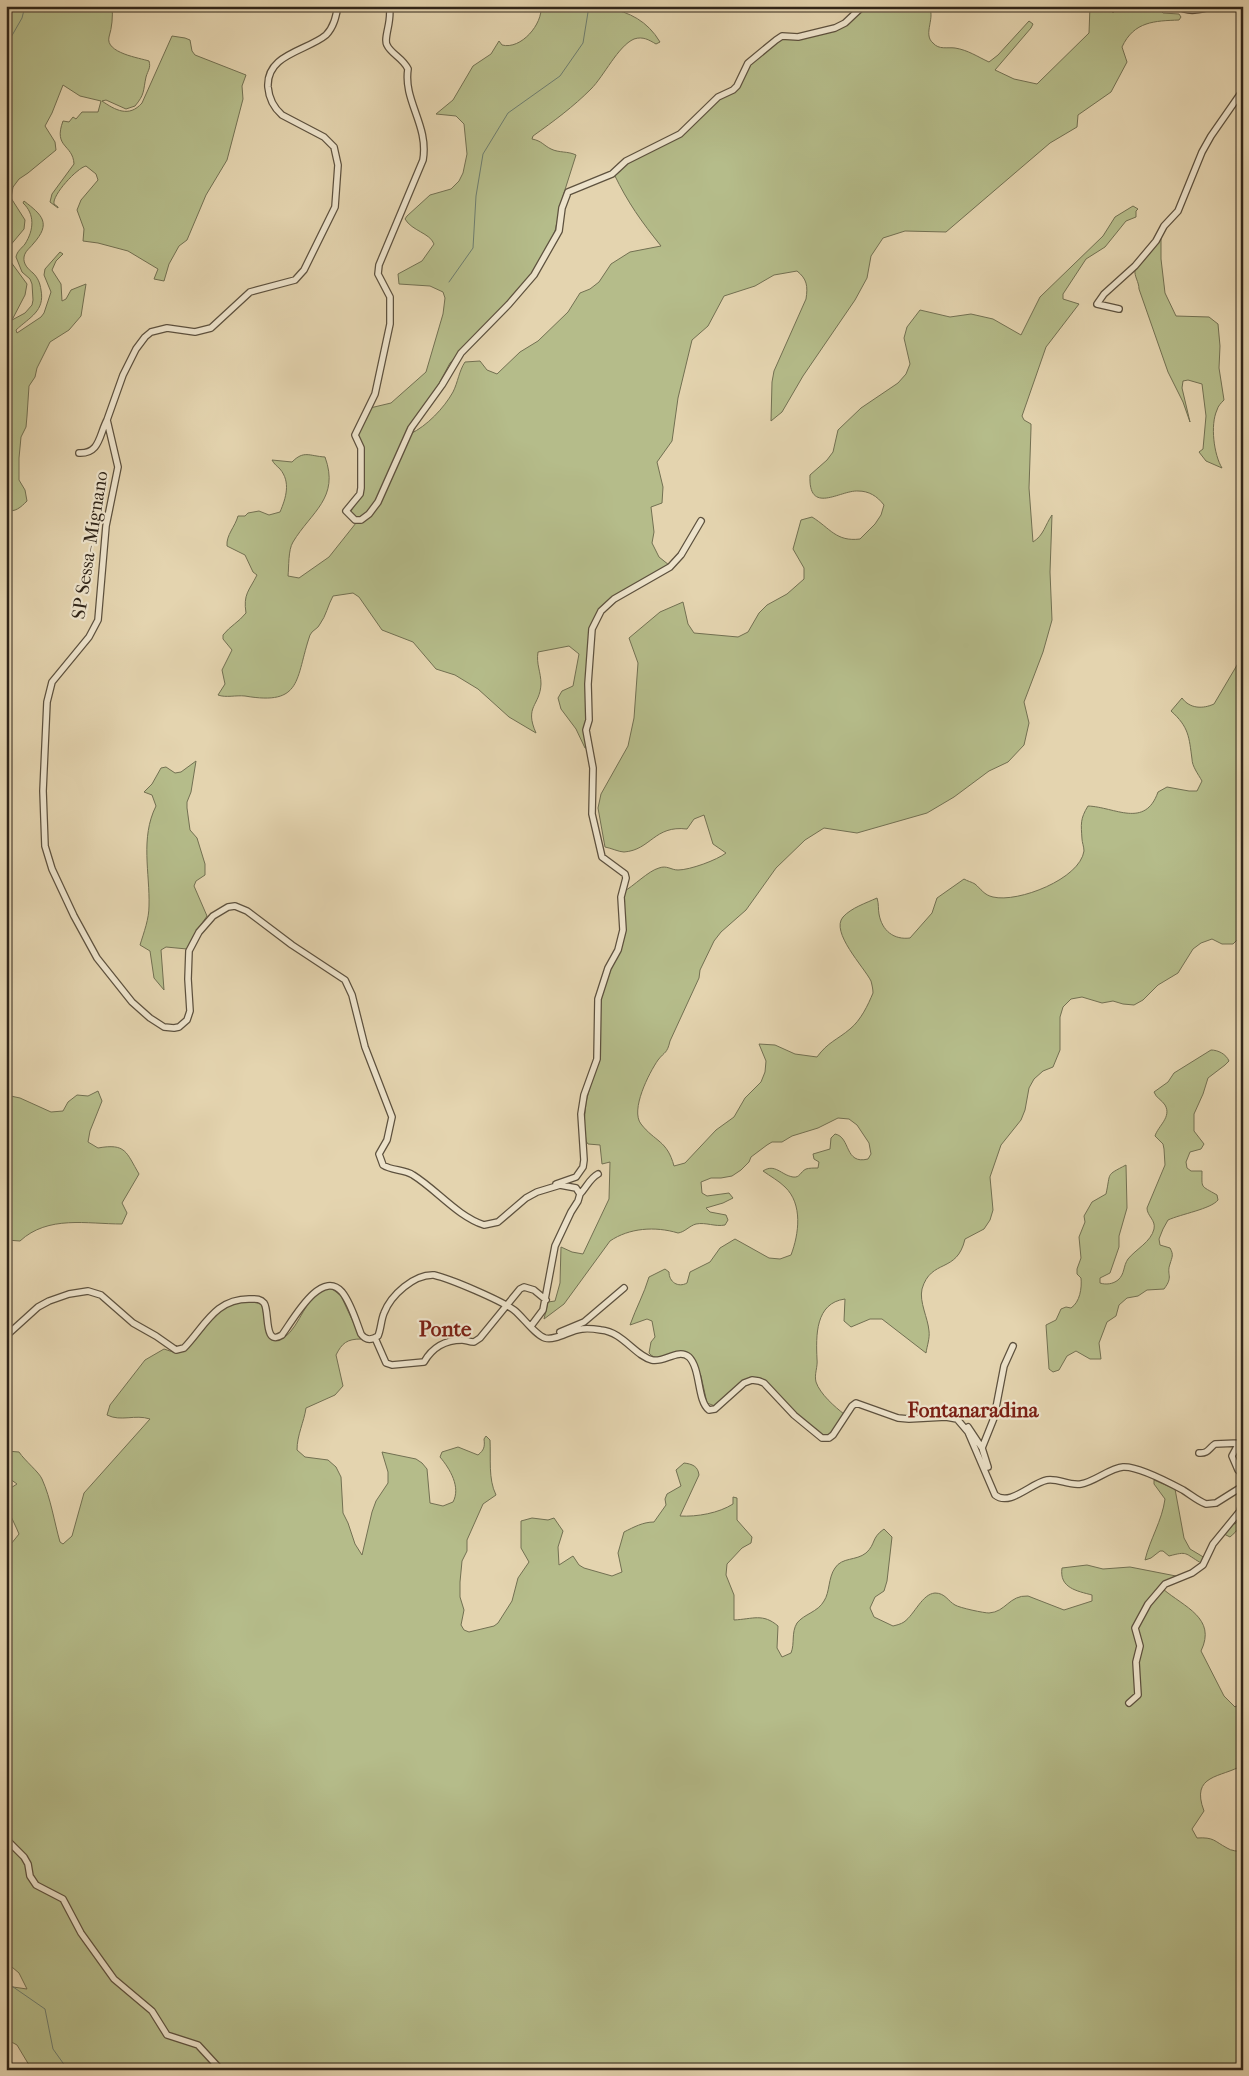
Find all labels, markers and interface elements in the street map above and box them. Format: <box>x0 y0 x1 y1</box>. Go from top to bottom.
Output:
street label: SP Sessa- Mignano <box>67 469 113 621</box>
district label: Ponte <box>419 1317 472 1341</box>
district label: Fontanaradina <box>906 1398 1040 1422</box>

